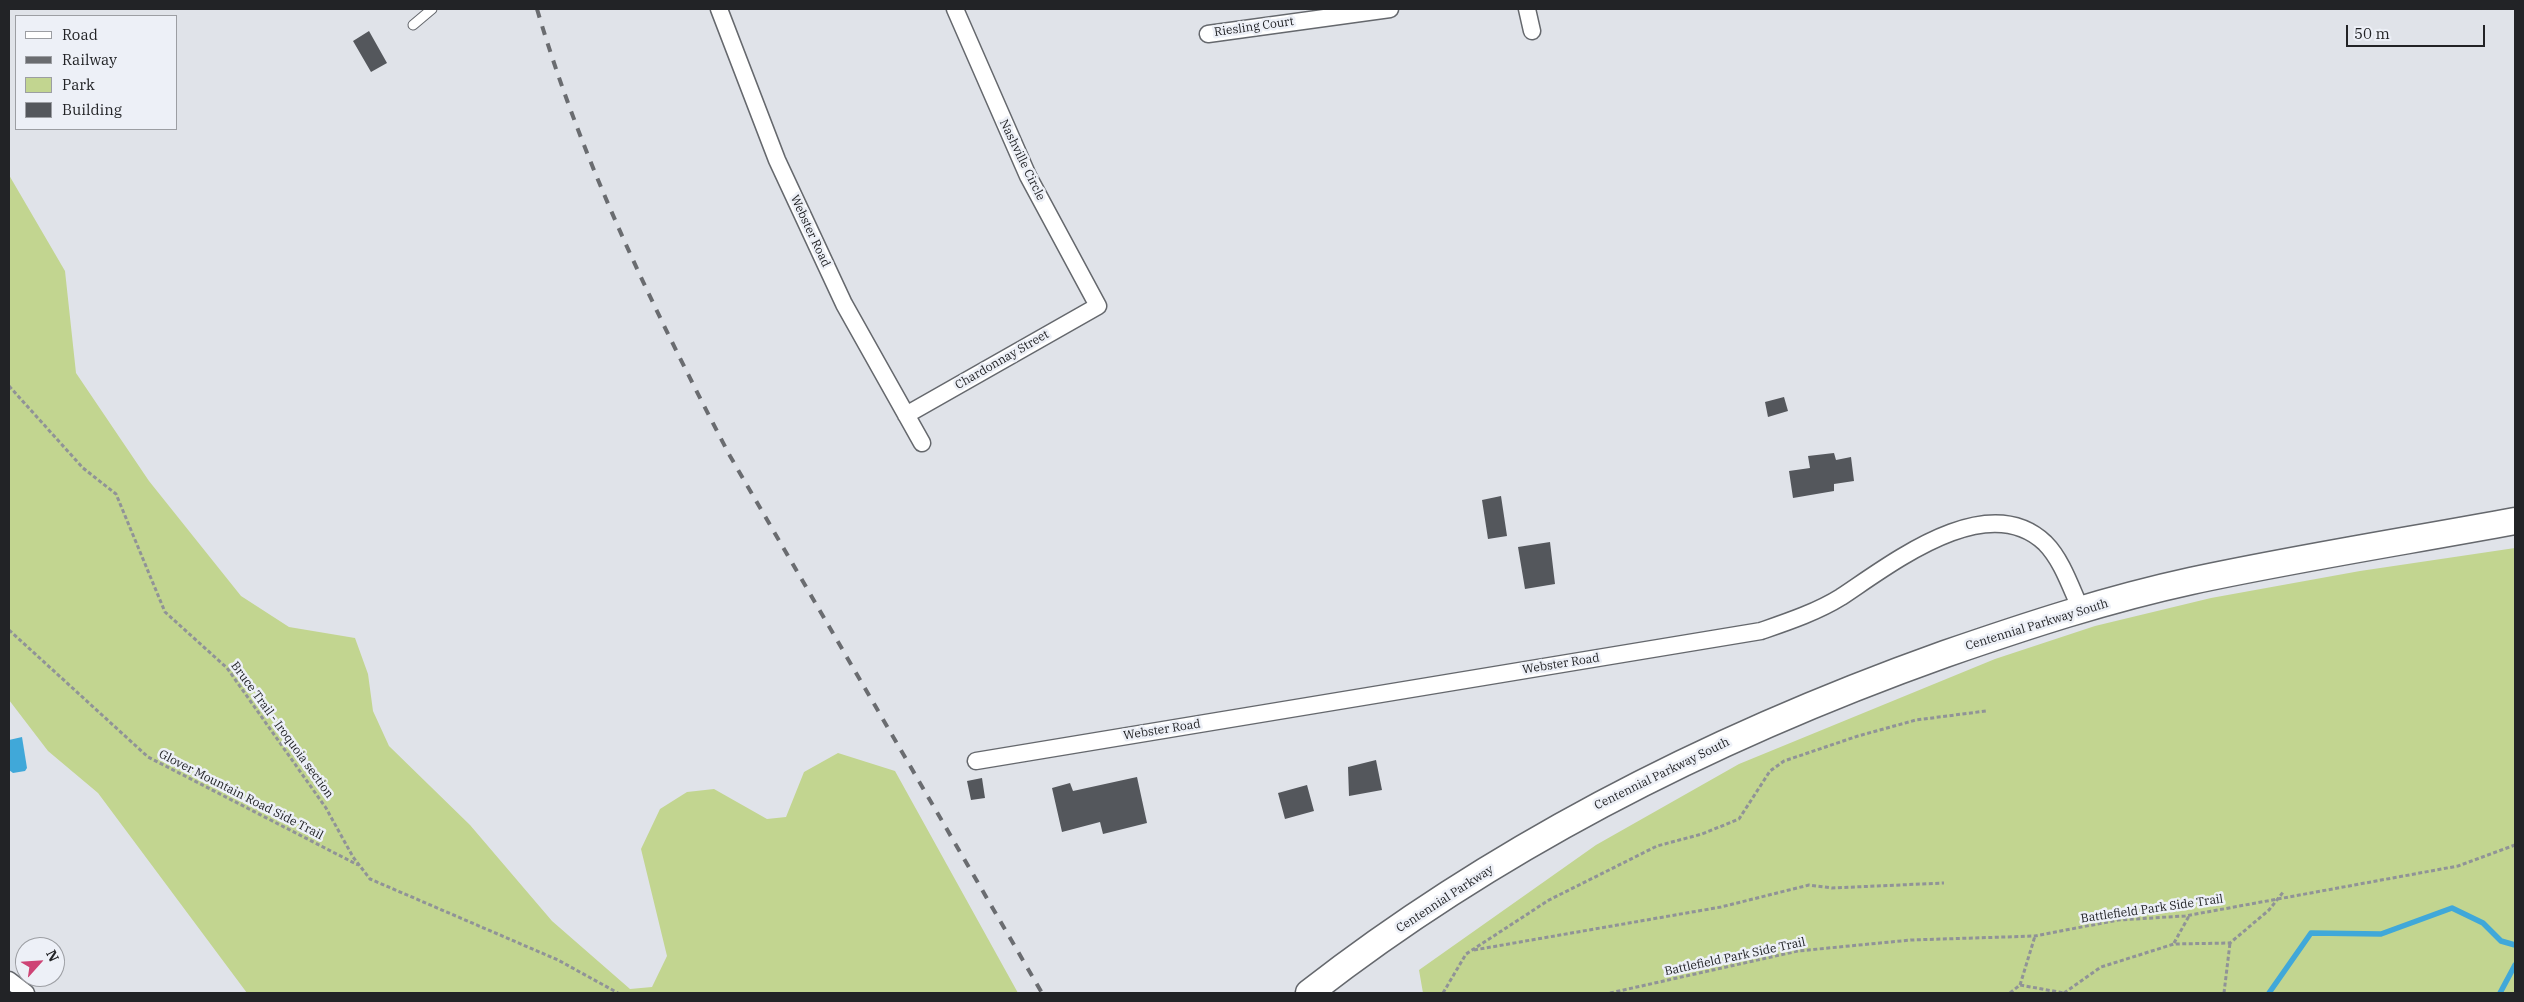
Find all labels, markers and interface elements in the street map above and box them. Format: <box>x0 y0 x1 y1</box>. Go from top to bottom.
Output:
street label: Riesling Court <box>1213 14 1295 40</box>
legend <box>15 15 178 130</box>
scale bar <box>2349 15 2488 47</box>
text: 50 m <box>2354 24 2390 43</box>
text: Road <box>62 25 98 44</box>
text: Railway <box>62 50 117 69</box>
text: Park <box>62 75 95 94</box>
text: Building <box>62 100 122 119</box>
street label: Nashville Circle <box>996 117 1048 203</box>
street label: Webster Road <box>787 193 833 269</box>
street label: Chardonnay Street <box>953 327 1051 393</box>
street label: Centennial Parkway South <box>1964 596 2110 654</box>
street label: Webster Road <box>1521 651 1601 677</box>
street label: Bruce Trail - Iroquoia section <box>228 659 336 801</box>
street label: Webster Road <box>1122 717 1202 743</box>
street label: Centennial Parkway South <box>1592 735 1732 813</box>
street label: Glover Mountain Road Side Trail <box>156 747 326 843</box>
street label: Centennial Parkway <box>1394 862 1496 936</box>
street label: Battlefield Park Side Trail <box>2080 892 2224 926</box>
street label: Battlefield Park Side Trail <box>1663 935 1807 979</box>
north arrow <box>15 937 65 987</box>
text: N <box>42 947 63 965</box>

